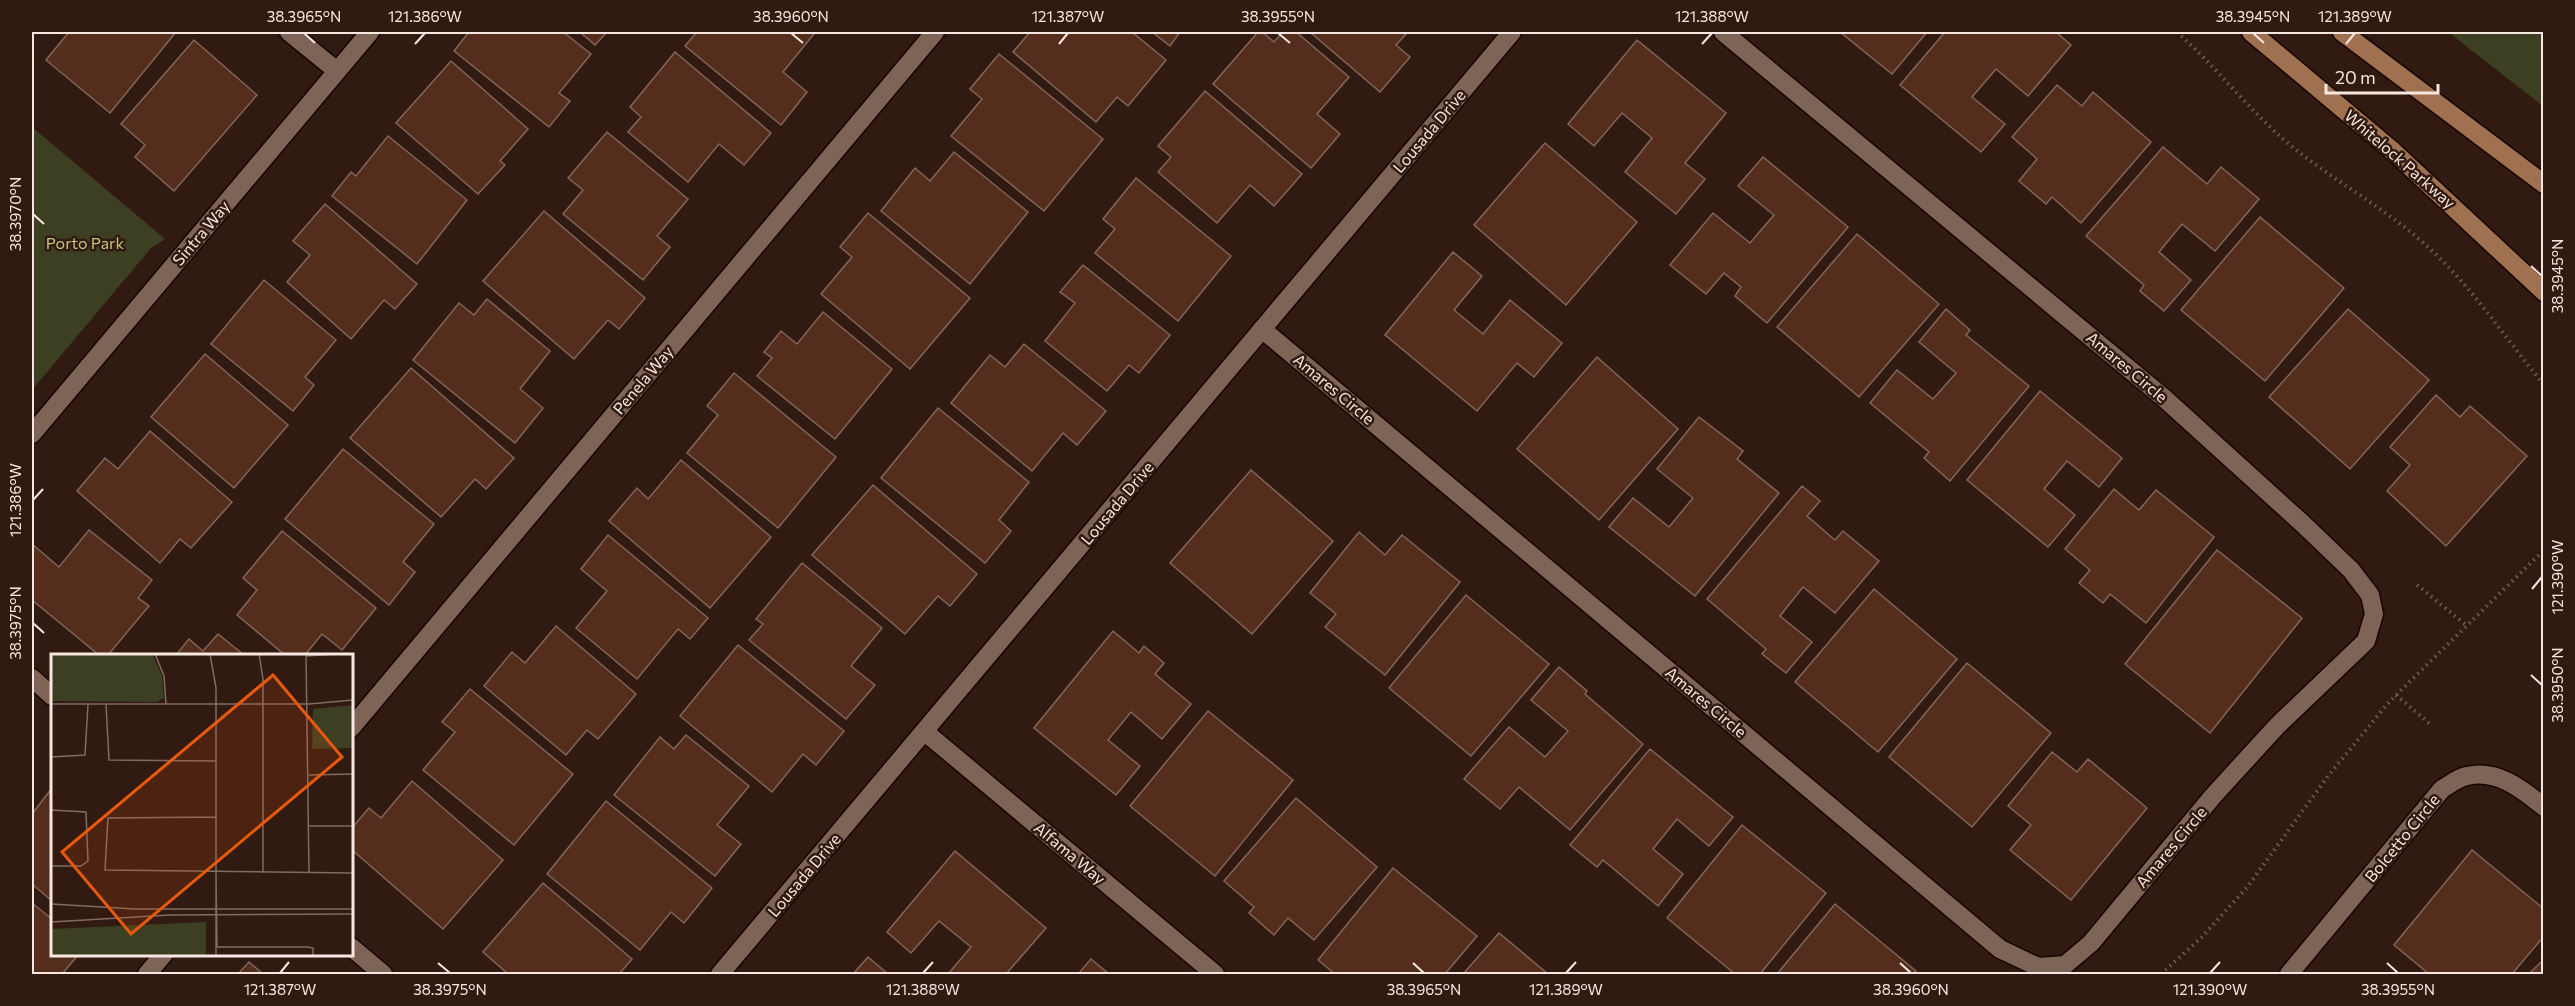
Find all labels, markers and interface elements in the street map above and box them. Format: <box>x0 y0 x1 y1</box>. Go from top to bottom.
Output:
text: 38.3965°N <box>267 7 341 25</box>
text: 121.386°W <box>388 7 462 25</box>
text: 38.3960°N <box>753 7 829 25</box>
text: 121.387°W <box>1032 7 1104 25</box>
text: 38.3955°N <box>1241 7 1315 25</box>
text: 121.388°W <box>1675 7 1749 25</box>
text: 38.3945°N <box>2216 7 2290 25</box>
text: 121.389°W <box>2318 7 2392 25</box>
scale bar <box>2326 57 2438 95</box>
text: 20 m <box>2335 66 2376 88</box>
street label: Lousada Drive <box>1388 85 1469 176</box>
street label: Whitelock Parkway <box>2341 105 2460 212</box>
text: 38.3970°N <box>6 177 24 251</box>
street label: Sintra Way <box>168 196 233 269</box>
park label: Porto Park <box>46 233 124 252</box>
text: 38.3945°N <box>2548 239 2566 313</box>
street label: Amares Circle <box>2083 327 2172 406</box>
street label: Penela Way <box>609 342 677 418</box>
street label: Amares Circle <box>1290 349 1379 428</box>
street label: Lousada Drive <box>1076 457 1157 548</box>
text: 121.386°W <box>6 463 24 537</box>
text: 121.390°W <box>2548 540 2566 614</box>
text: 38.3975°N <box>6 586 24 660</box>
text: 38.3950°N <box>2548 647 2566 723</box>
inset map <box>51 654 352 955</box>
street label: Amares Circle <box>1662 662 1751 741</box>
street label: Bolcetto Circle <box>2360 790 2443 885</box>
street label: Amares Circle <box>2131 802 2210 891</box>
street label: Alfama Way <box>1031 817 1110 888</box>
street label: Lousada Drive <box>763 829 844 920</box>
text: 121.387°W <box>244 980 316 998</box>
text: 38.3975°N <box>413 980 487 998</box>
text: 121.388°W <box>886 980 960 998</box>
text: 38.3965°N <box>1387 980 1461 998</box>
text: 121.389°W <box>1529 980 1603 998</box>
text: 38.3960°N <box>1873 980 1949 998</box>
text: 121.390°W <box>2173 980 2247 998</box>
text: 38.3955°N <box>2361 980 2435 998</box>

